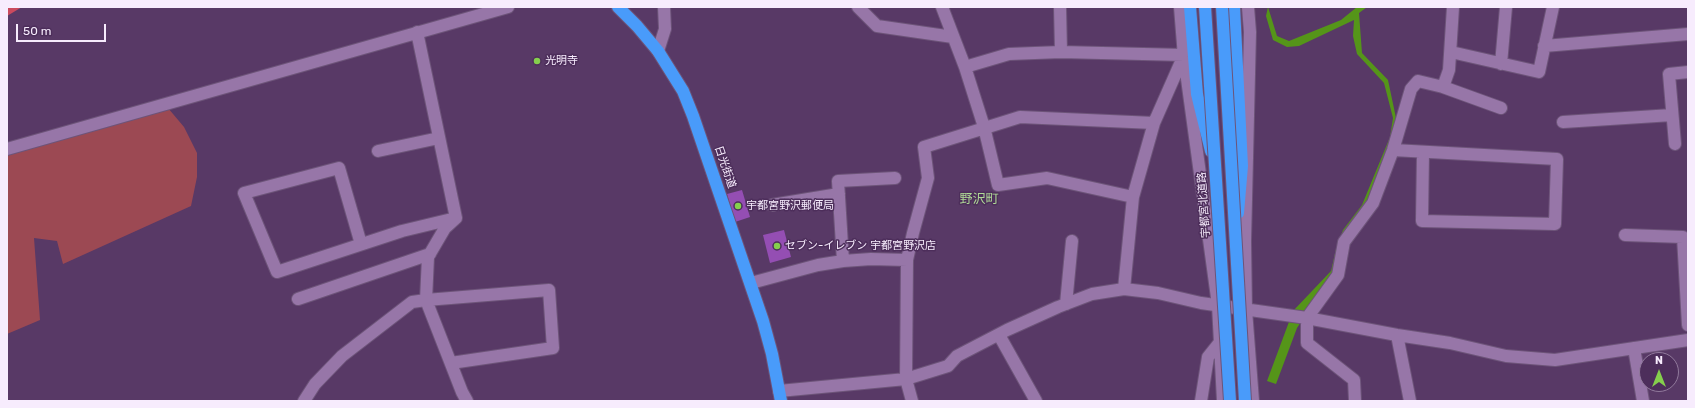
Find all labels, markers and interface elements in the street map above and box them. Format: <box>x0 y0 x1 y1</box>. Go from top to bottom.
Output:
scale bar <box>18 16 108 42</box>
text: 50 m <box>23 24 51 38</box>
place label: 光明寺 <box>545 54 578 68</box>
marker: 光明寺 <box>532 56 542 66</box>
street label: 日光街道 <box>712 144 738 190</box>
street label: 宇都宮北道路 <box>1195 172 1213 238</box>
district label: 野沢町 <box>960 191 998 207</box>
place label: 宇都宮野沢郵便局 <box>746 199 834 213</box>
marker: 宇都宮野沢郵便局 <box>733 201 743 211</box>
place label: セブン-イレブン 宇都宮野沢店 <box>785 239 936 253</box>
marker: セブン-イレブン 宇都宮野沢店 <box>772 241 782 251</box>
north arrow <box>1639 352 1679 392</box>
text: N <box>1655 354 1663 367</box>

